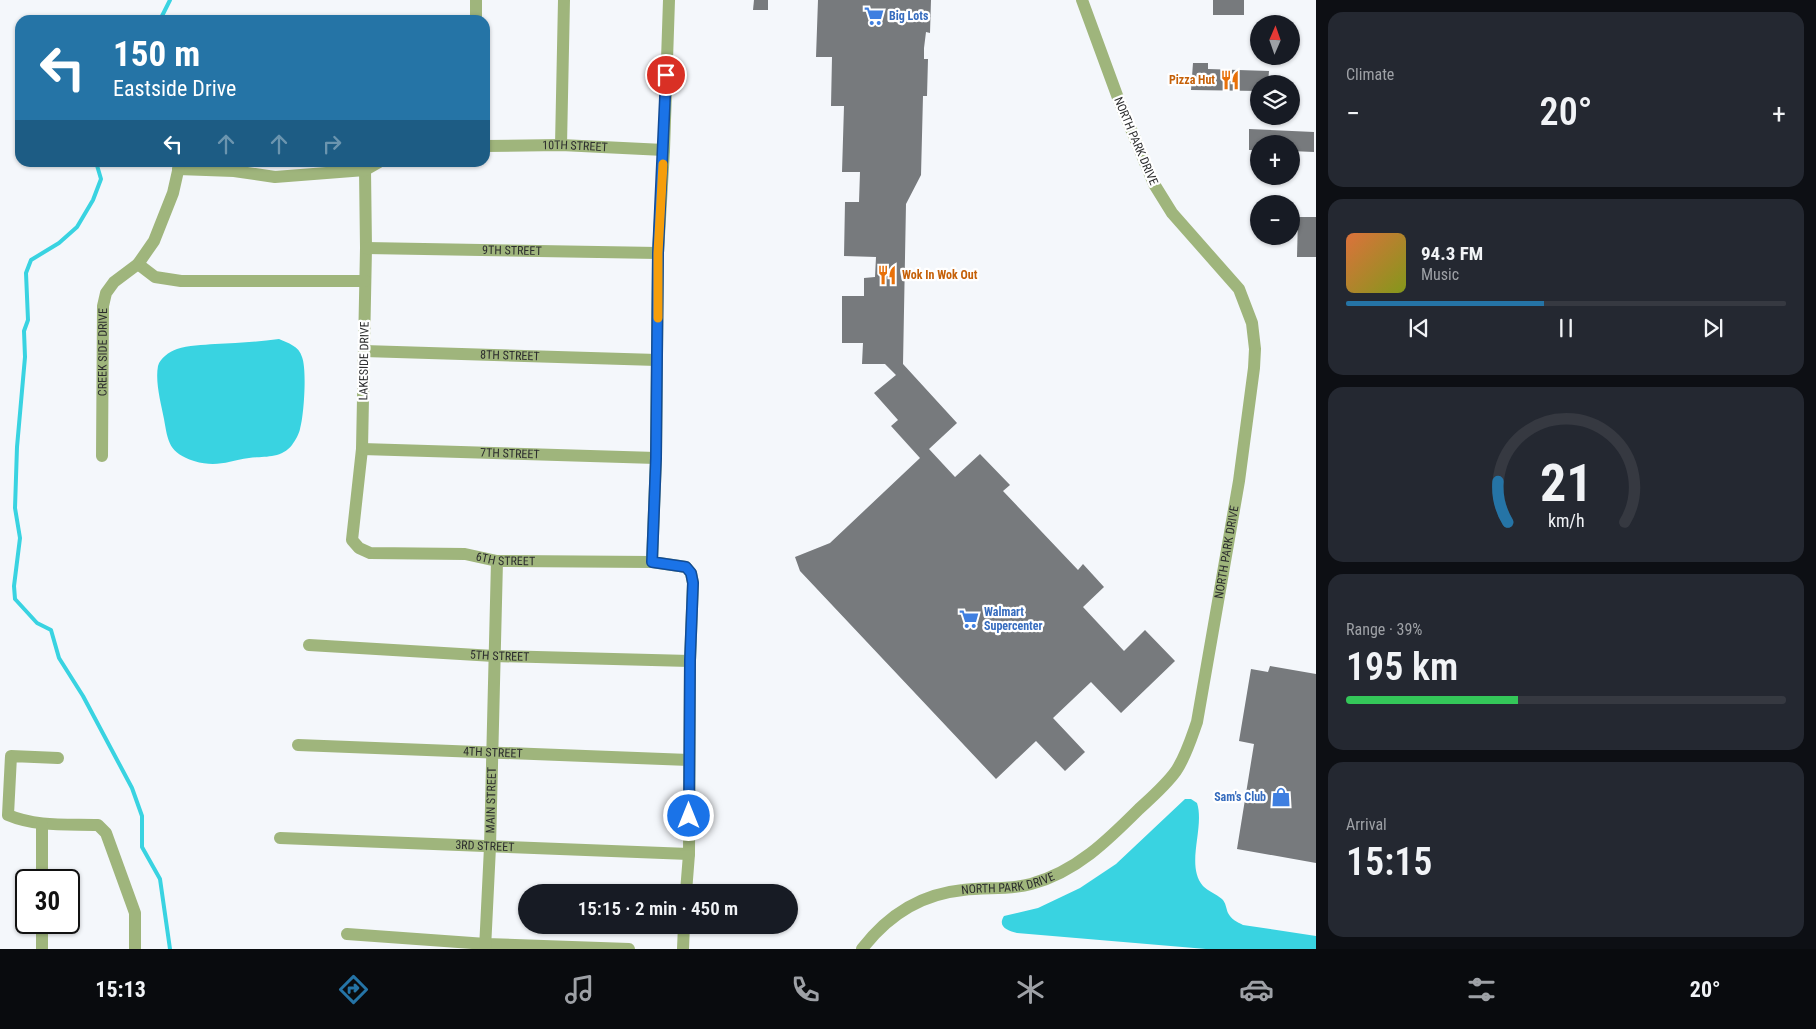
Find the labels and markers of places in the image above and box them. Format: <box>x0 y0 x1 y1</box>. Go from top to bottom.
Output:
supermarket icon: Big Lots <box>863 5 885 27</box>
place label: Big Lots <box>889 9 929 23</box>
pin <box>645 54 687 96</box>
restaurant icon: Pizza Hut <box>1219 69 1241 91</box>
place label: Pizza Hut <box>1169 73 1215 87</box>
restaurant icon: Wok In Wok Out <box>876 264 898 286</box>
place label: Wok In Wok Out <box>902 268 978 282</box>
place label: Walmart Supercenter <box>984 605 1043 633</box>
supermarket icon: Walmart Supercenter <box>958 608 980 630</box>
shop icon: Sam's Club <box>1270 786 1292 808</box>
place label: Sam's Club <box>1214 790 1266 804</box>

